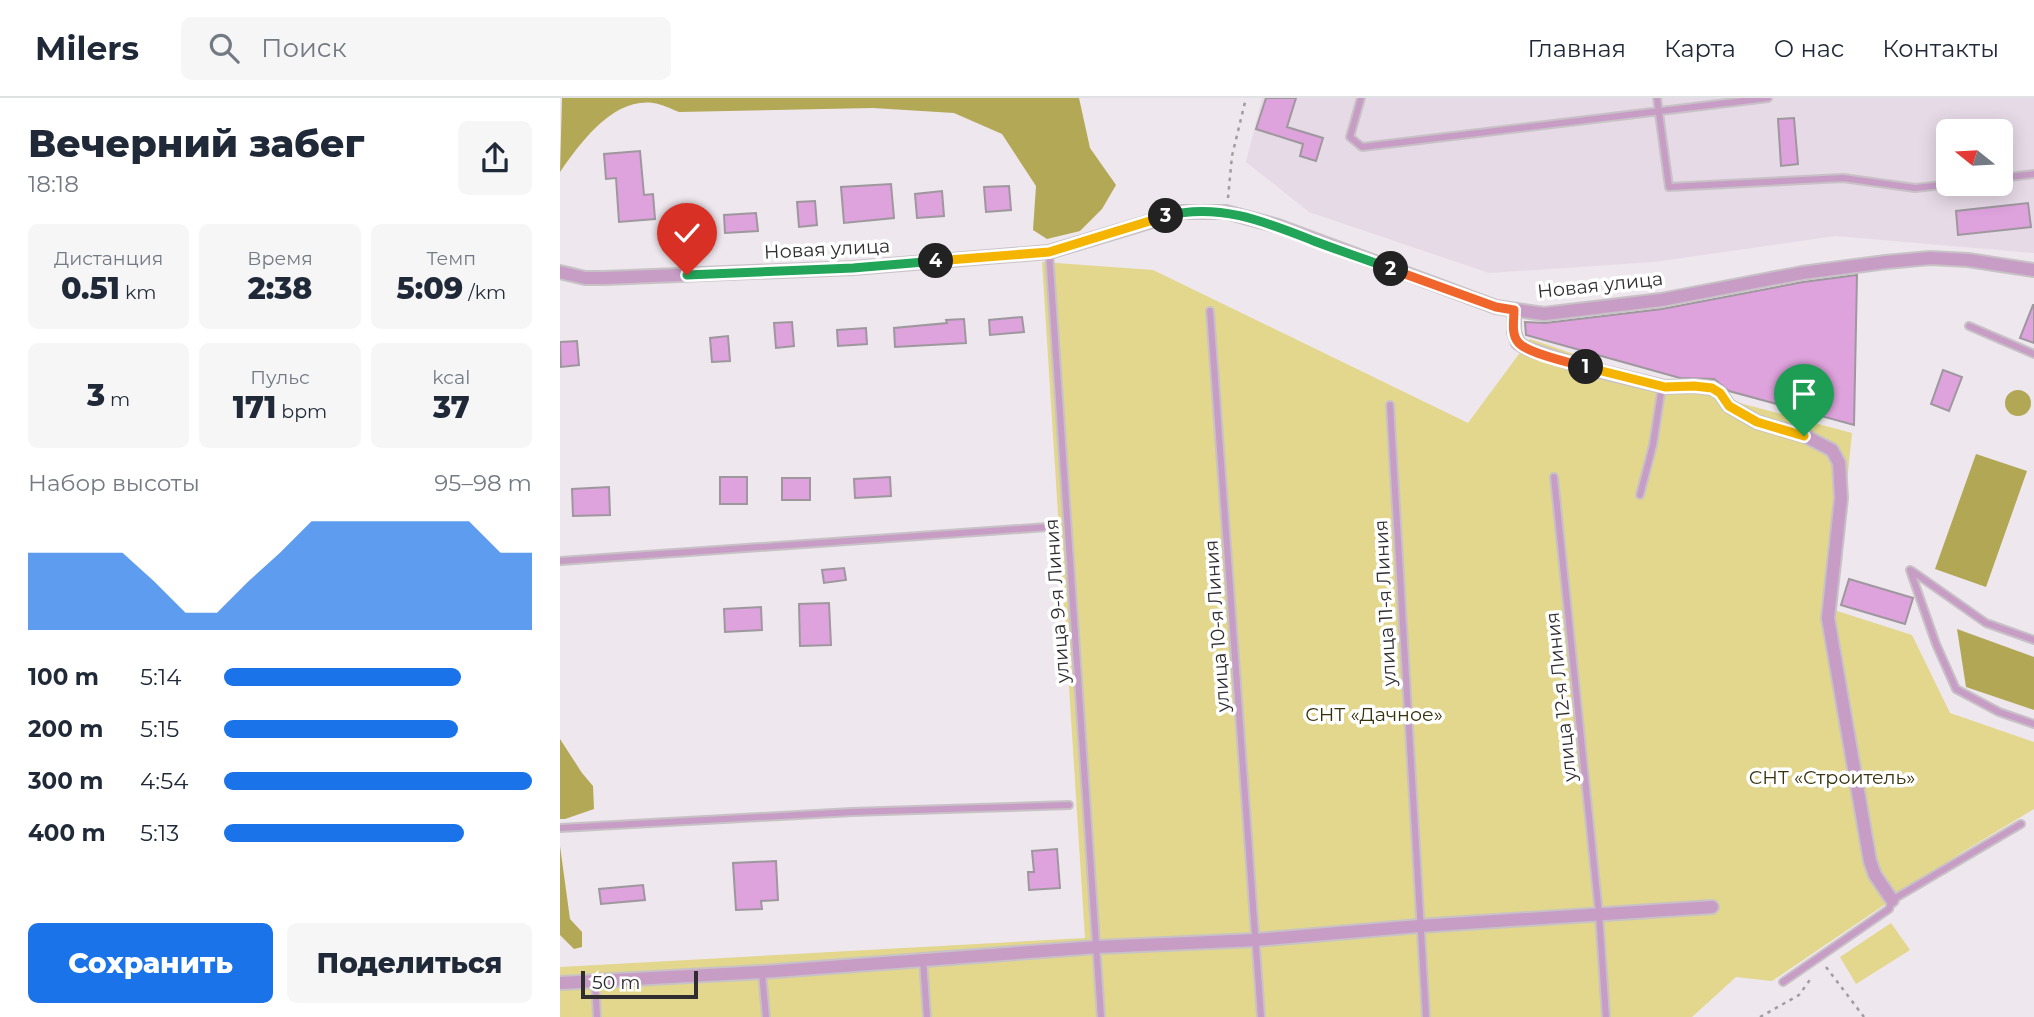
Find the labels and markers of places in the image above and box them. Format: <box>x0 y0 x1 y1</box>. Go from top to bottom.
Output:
pin: 3 <box>1148 198 1184 234</box>
pin <box>657 203 717 275</box>
pin: 4 <box>918 244 954 278</box>
pin: 2 <box>1374 252 1408 286</box>
pin: 1 <box>1569 350 1604 384</box>
pin <box>1774 364 1834 436</box>

